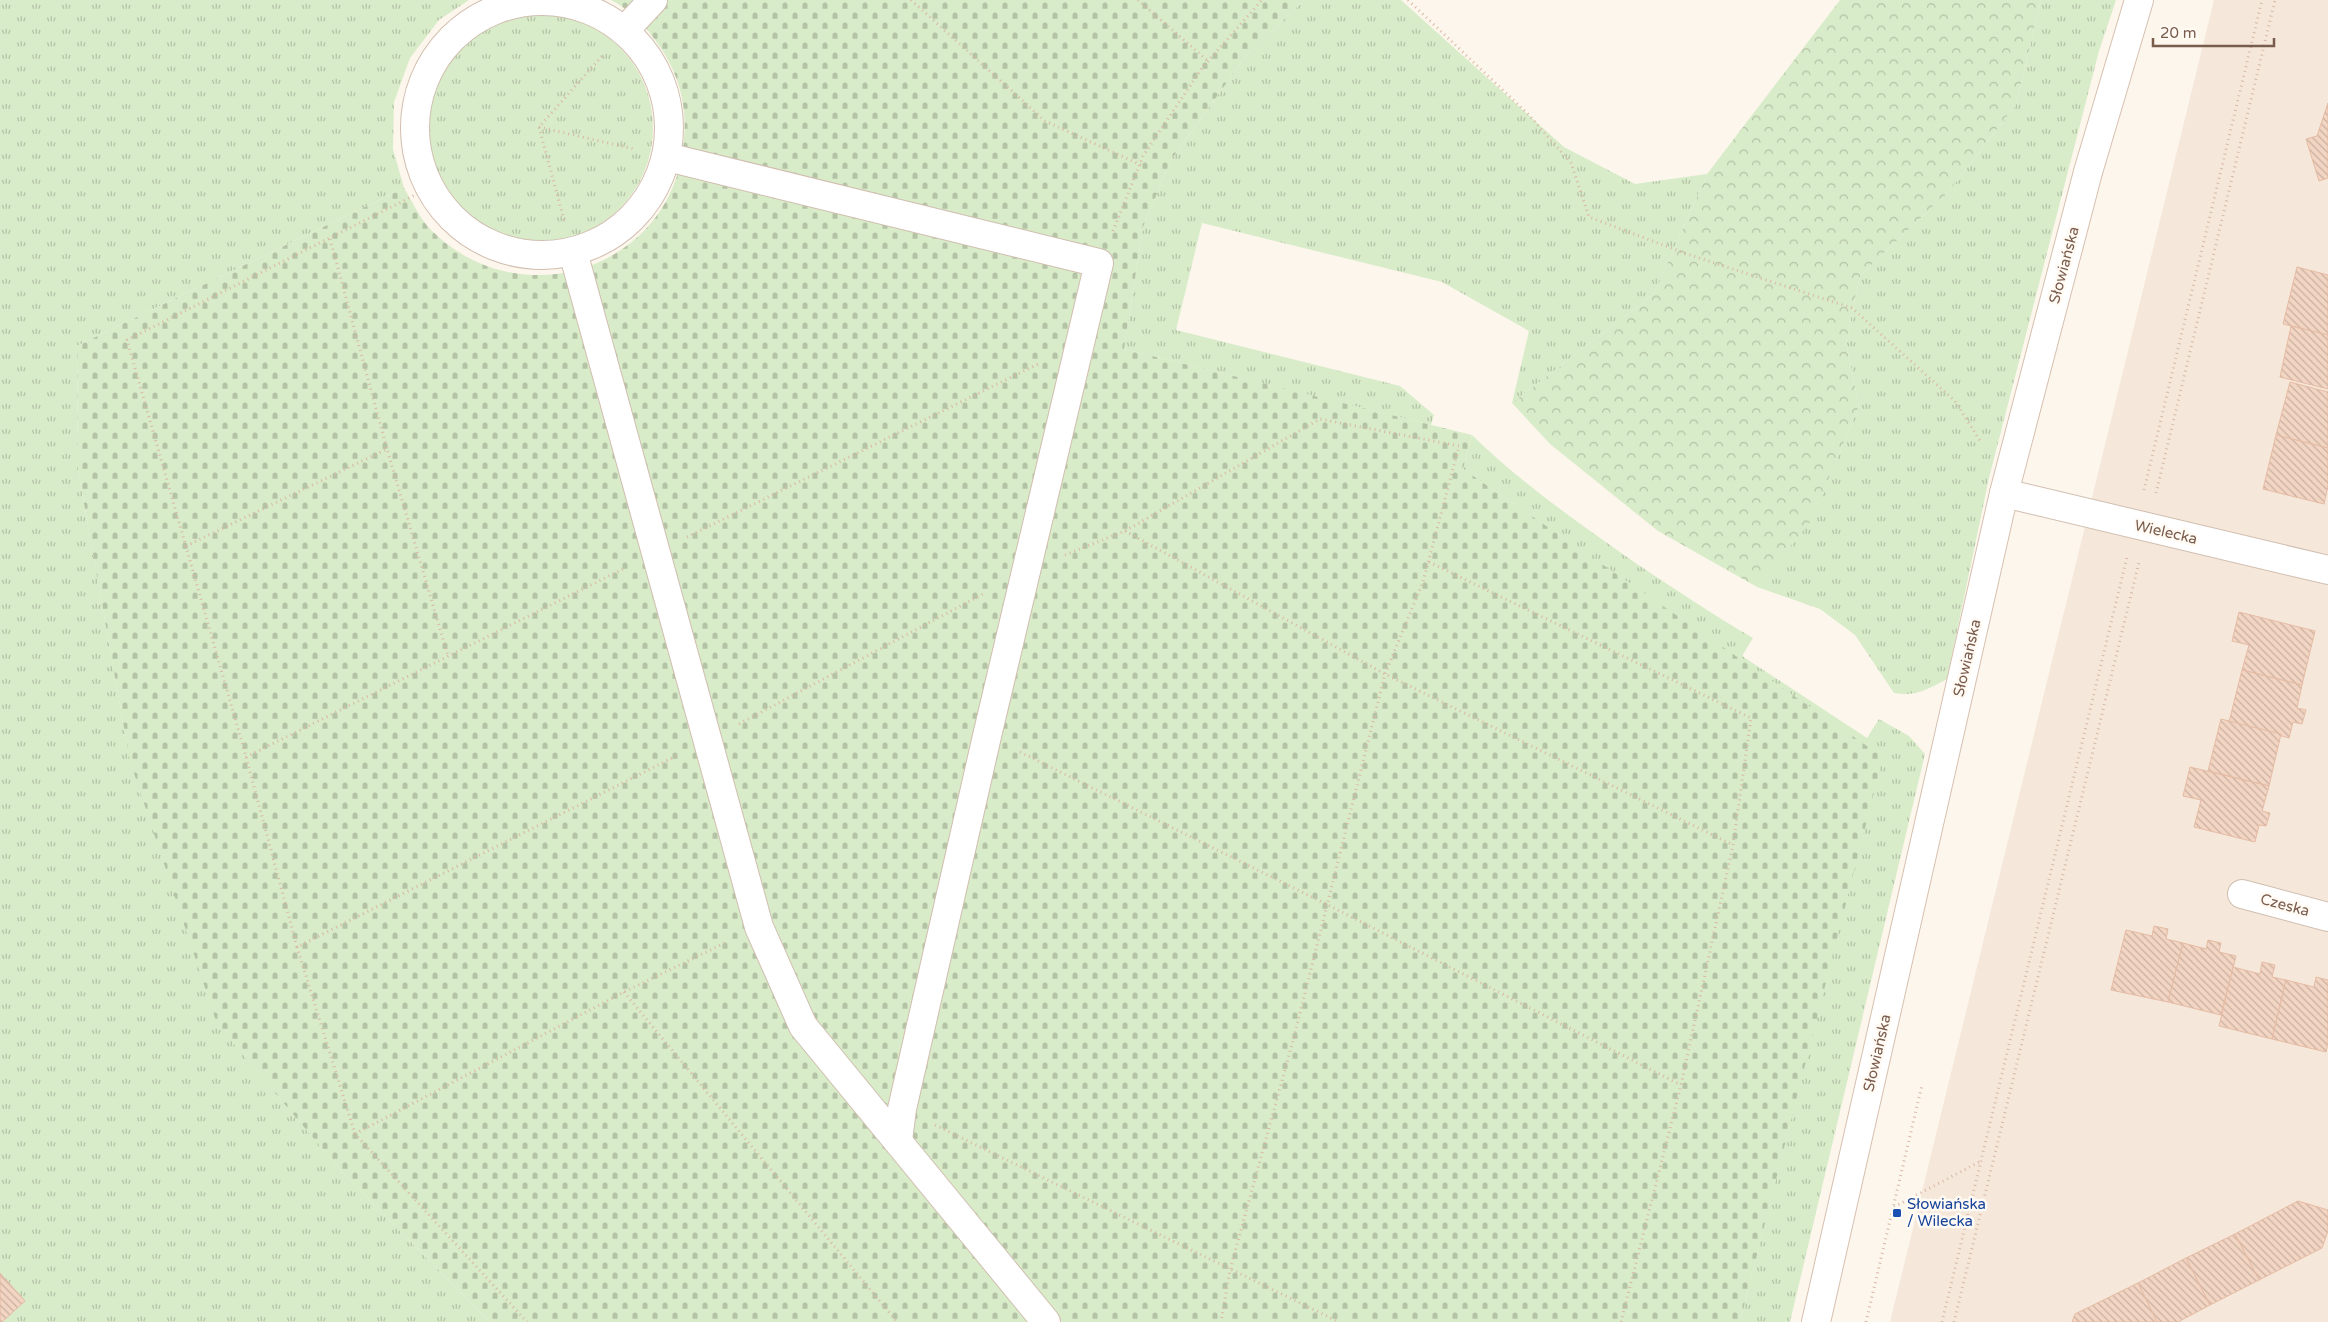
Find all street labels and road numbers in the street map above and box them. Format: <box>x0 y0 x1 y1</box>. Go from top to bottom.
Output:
street label: Słowiańska <box>2045 225 2083 305</box>
street label: Wielecka <box>2133 516 2199 548</box>
street label: Słowiańska <box>1949 617 1985 699</box>
street label: Czeska <box>2258 890 2312 920</box>
street label: Słowiańska <box>1859 1012 1895 1094</box>

